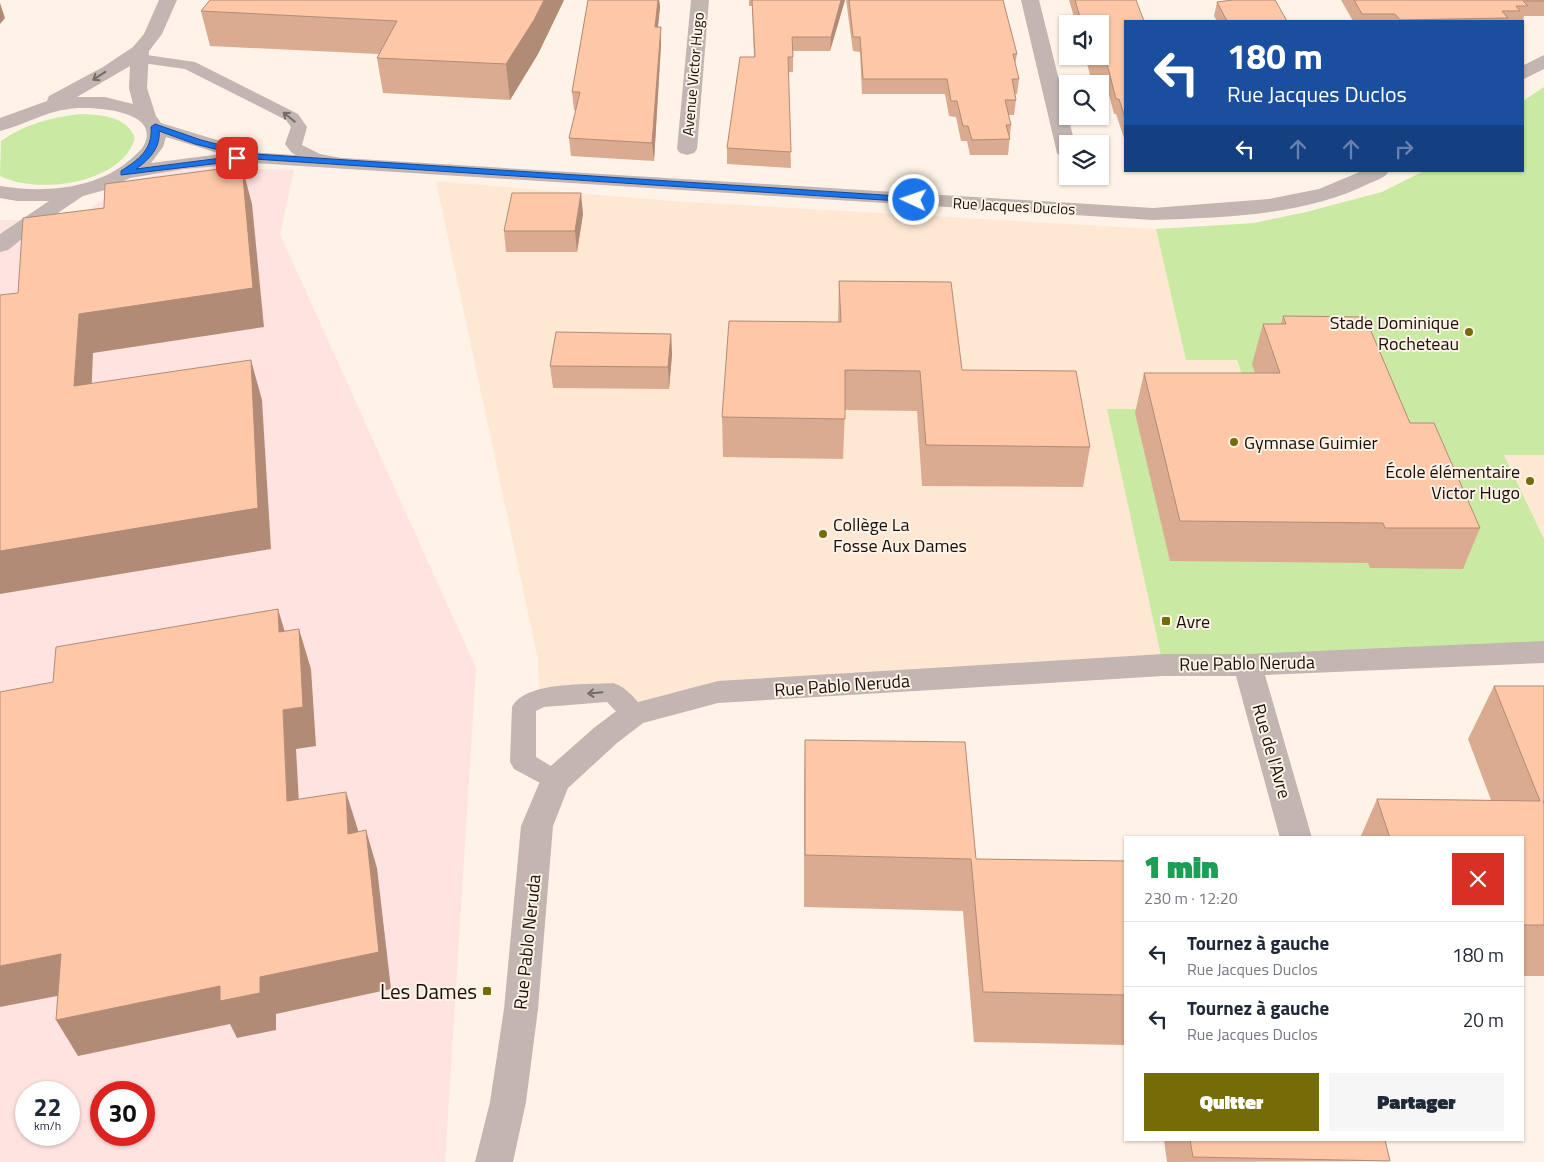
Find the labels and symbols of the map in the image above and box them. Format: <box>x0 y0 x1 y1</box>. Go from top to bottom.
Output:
street label: Avenue Victor Hugo <box>676 11 710 137</box>
one-way arrow <box>93 71 107 81</box>
one-way arrow <box>283 112 296 123</box>
pin <box>216 137 258 179</box>
position arrow <box>887 173 939 225</box>
street label: Rue Jacques Duclos <box>952 191 1076 221</box>
place label: Stade Dominique Rocheteau <box>1330 309 1459 357</box>
marker: Stade Dominique Rocheteau <box>1463 326 1475 338</box>
place label: Gymnase Guimier <box>1244 429 1378 456</box>
marker: Gymnase Guimier <box>1228 436 1240 448</box>
place label: École élémentaire Victor Hugo <box>1385 458 1520 506</box>
marker: École élémentaire Victor Hugo <box>1524 475 1536 487</box>
place label: Collège La Fosse Aux Dames <box>833 511 967 559</box>
marker: Collège La Fosse Aux Dames <box>817 528 829 540</box>
place label: Avre <box>1176 608 1210 635</box>
marker: Avre <box>1160 615 1172 627</box>
street label: Rue Pablo Neruda <box>1179 648 1315 678</box>
street label: Rue Pablo Neruda <box>773 667 911 703</box>
one-way arrow <box>588 689 604 698</box>
street label: Rue de l'Avre <box>1246 700 1298 802</box>
street label: Rue Pablo Neruda <box>506 873 548 1011</box>
place label: Les Dames <box>380 975 477 1007</box>
marker: Les Dames <box>481 985 493 997</box>
speed limit sign: 30 <box>90 1081 155 1146</box>

